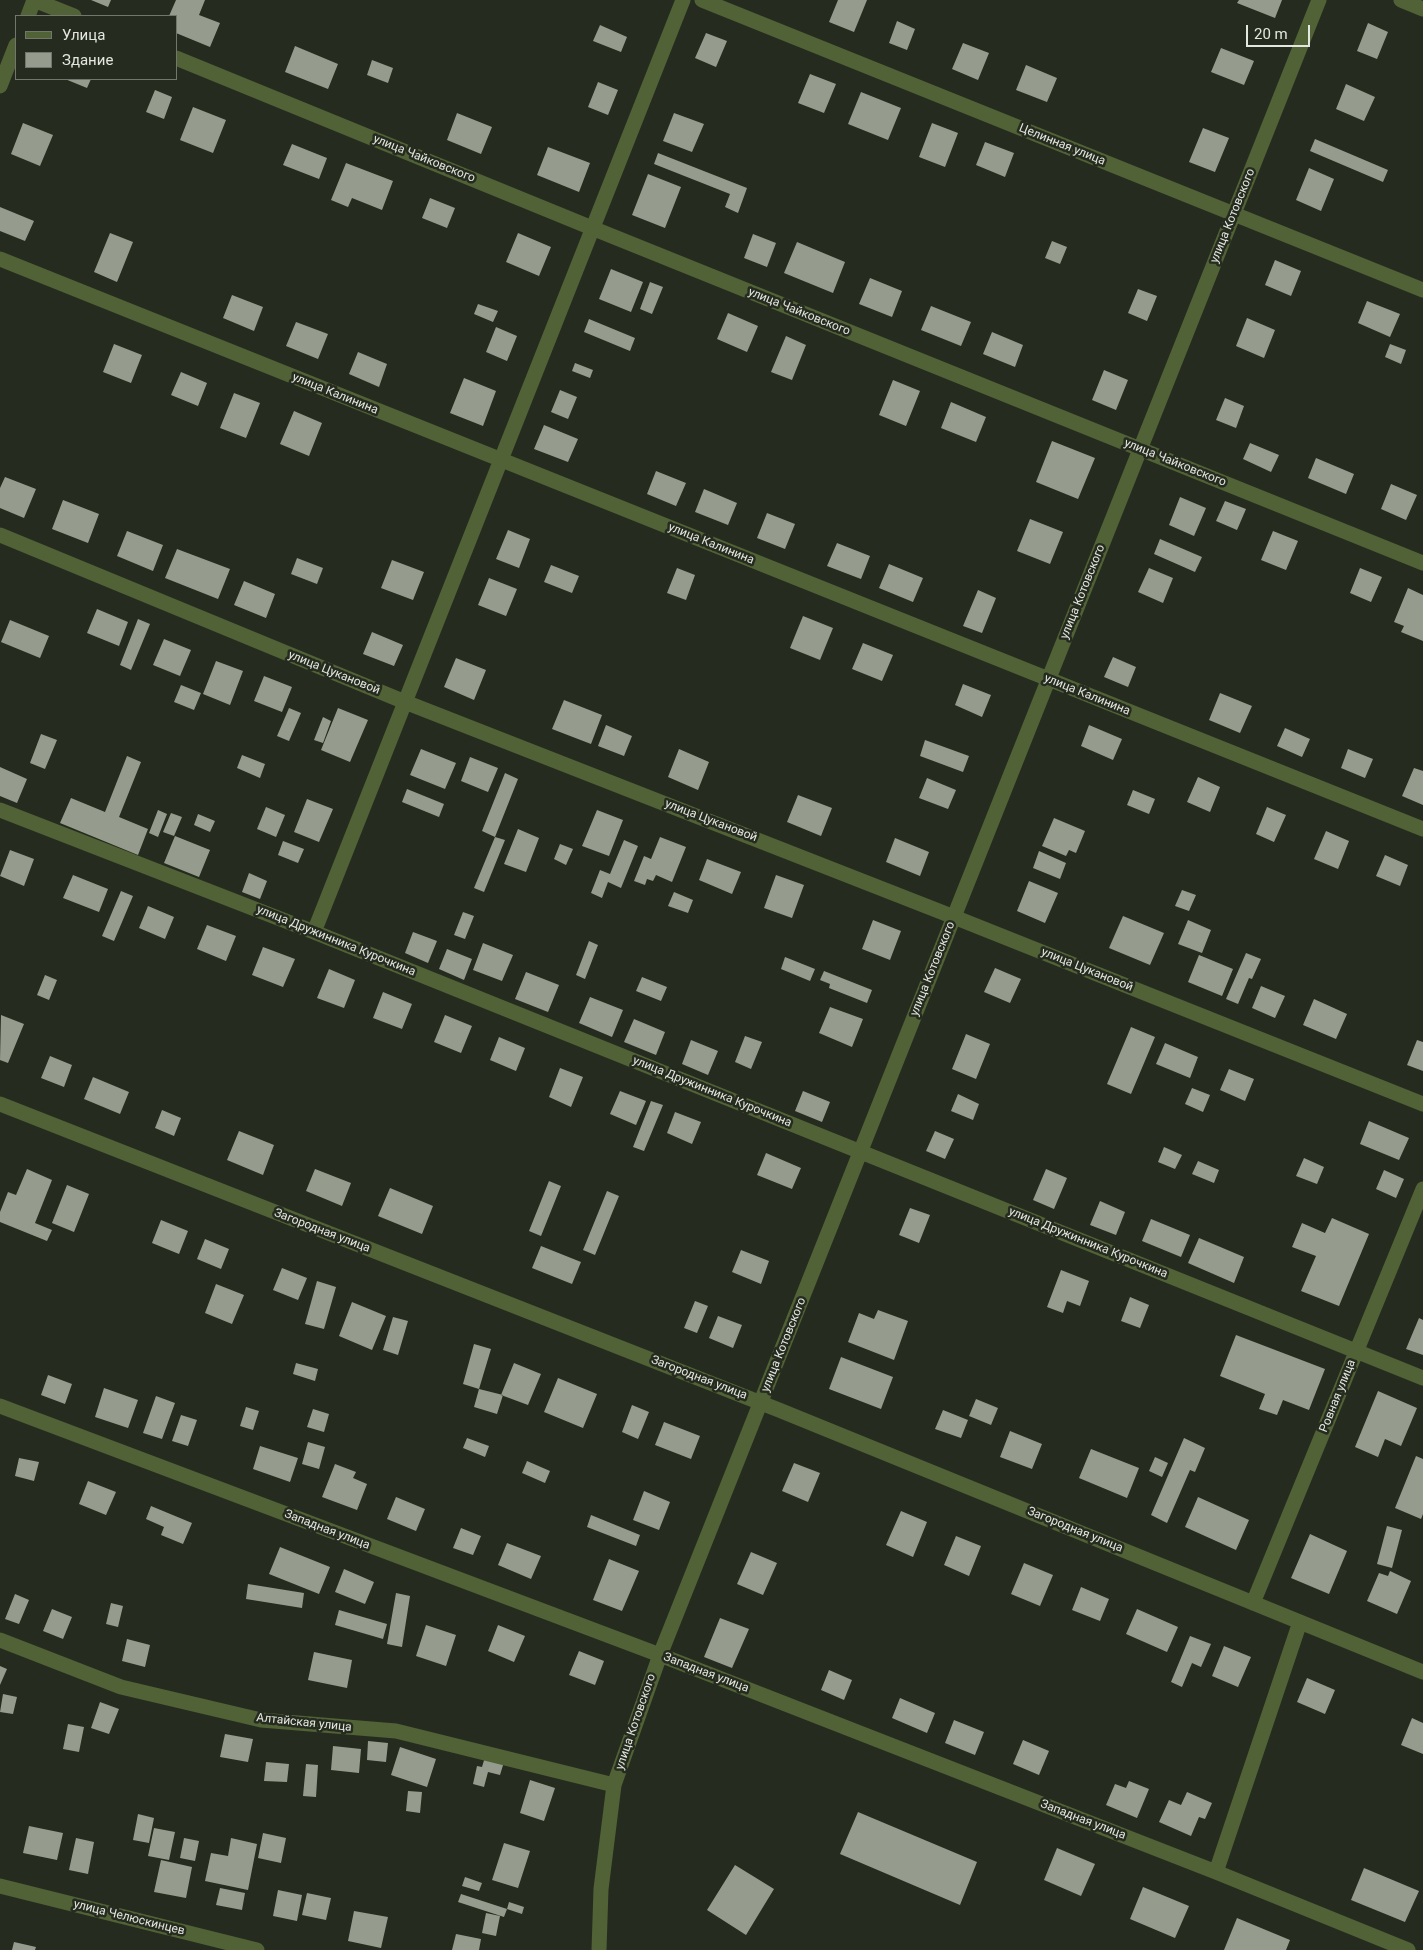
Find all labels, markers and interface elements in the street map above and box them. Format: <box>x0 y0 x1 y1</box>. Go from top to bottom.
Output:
legend <box>15 15 178 80</box>
scale bar <box>1248 15 1312 47</box>
text: 20 m <box>1254 25 1288 43</box>
text: Улица <box>62 26 105 44</box>
text: Здание <box>62 51 113 69</box>
street label: Целинная улица <box>1017 121 1107 169</box>
street label: улица Чайковского <box>371 132 477 186</box>
street label: улица Котовского <box>1207 167 1259 265</box>
street label: улица Чайковского <box>746 285 852 339</box>
street label: улица Калинина <box>290 370 380 418</box>
street label: улица Чайковского <box>1122 436 1228 490</box>
street label: улица Калинина <box>666 520 756 568</box>
street label: улица Котовского <box>1057 543 1109 641</box>
street label: улица Цукановой <box>286 648 382 698</box>
street label: улица Калинина <box>1042 671 1132 719</box>
street label: улица Цукановой <box>663 797 759 845</box>
street label: улица Дружинника Курочкина <box>254 902 418 980</box>
street label: улица Котовского <box>907 920 959 1018</box>
street label: улица Цукановой <box>1039 945 1135 995</box>
street label: улица Дружинника Курочкина <box>630 1053 794 1131</box>
street label: улица Дружинника Курочкина <box>1006 1204 1170 1282</box>
street label: Загородная улица <box>272 1206 372 1256</box>
street label: улица Котовского <box>758 1296 810 1394</box>
street label: Загородная улица <box>649 1353 749 1403</box>
street label: Ровная улица <box>1317 1358 1359 1434</box>
street label: Загородная улица <box>1025 1504 1125 1556</box>
street label: Западная улица <box>282 1507 372 1553</box>
street label: Западная улица <box>661 1650 751 1696</box>
street label: улица Котовского <box>613 1672 659 1772</box>
street label: Алтайская улица <box>256 1711 352 1735</box>
street label: Западная улица <box>1038 1797 1128 1843</box>
street label: улица Челюскинцев <box>72 1897 186 1939</box>

